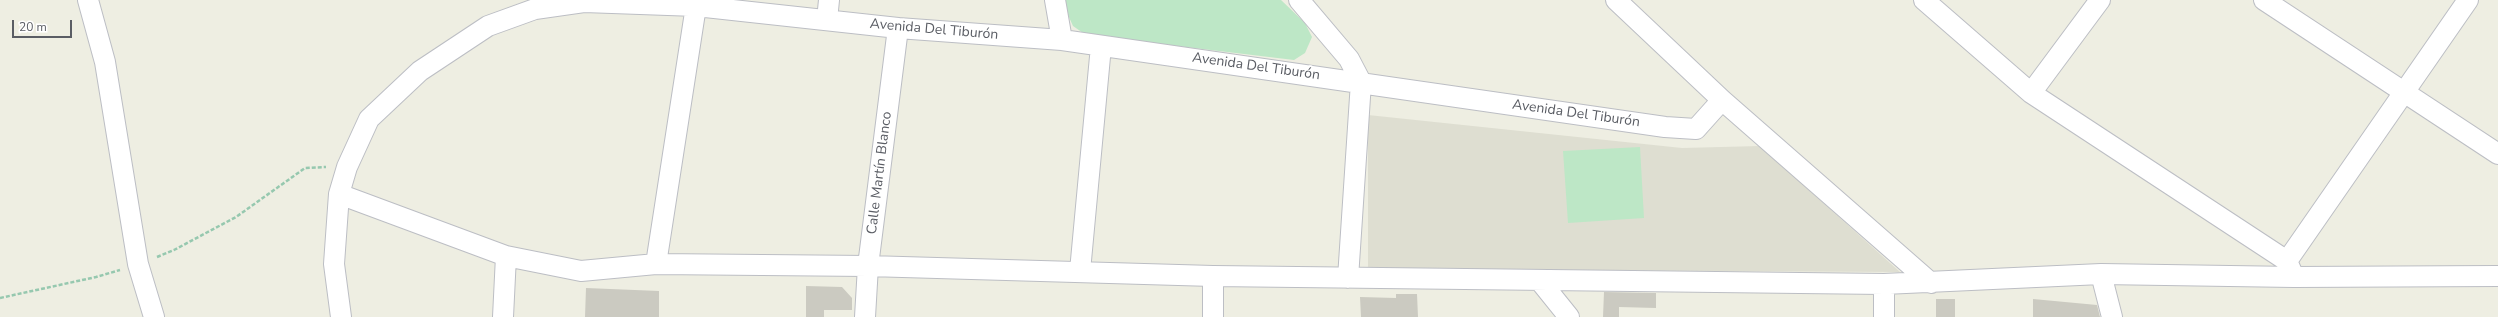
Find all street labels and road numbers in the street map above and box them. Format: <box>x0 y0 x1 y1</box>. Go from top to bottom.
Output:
street label: Avenida Del Tiburón <box>869 16 999 44</box>
street label: Avenida Del Tiburón <box>1191 50 1321 84</box>
street label: Avenida Del Tiburón <box>1511 97 1641 131</box>
street label: Calle Martín Blanco <box>864 111 896 235</box>

